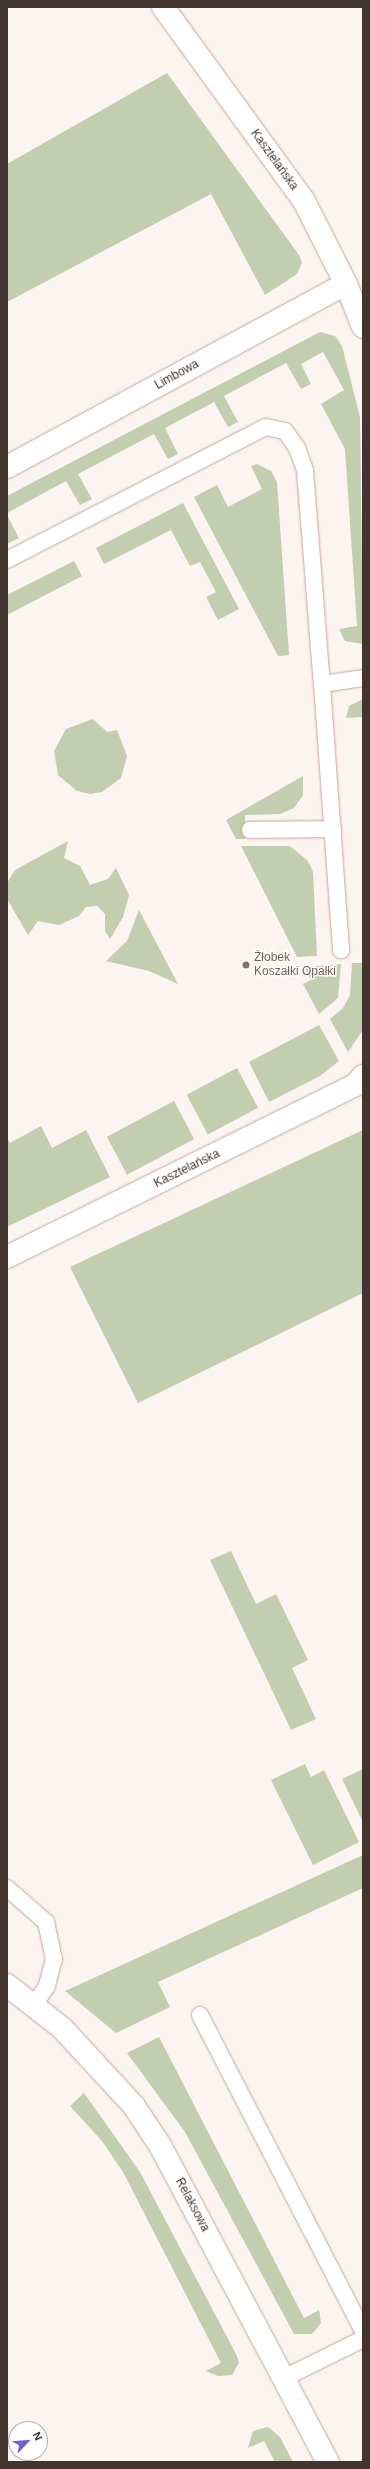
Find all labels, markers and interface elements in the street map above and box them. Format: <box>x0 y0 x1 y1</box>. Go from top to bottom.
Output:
street label: Kasztelańska <box>247 127 301 193</box>
street label: Limbowa <box>153 357 201 393</box>
place label: Żłobek Koszałki Opałki <box>254 951 336 979</box>
marker: Żłobek Koszałki Opałki <box>241 960 251 970</box>
street label: Kasztelańska <box>152 1147 222 1191</box>
street label: Relaksowa <box>172 2176 212 2234</box>
north arrow <box>8 2421 48 2461</box>
text: N <box>31 2430 45 2442</box>

